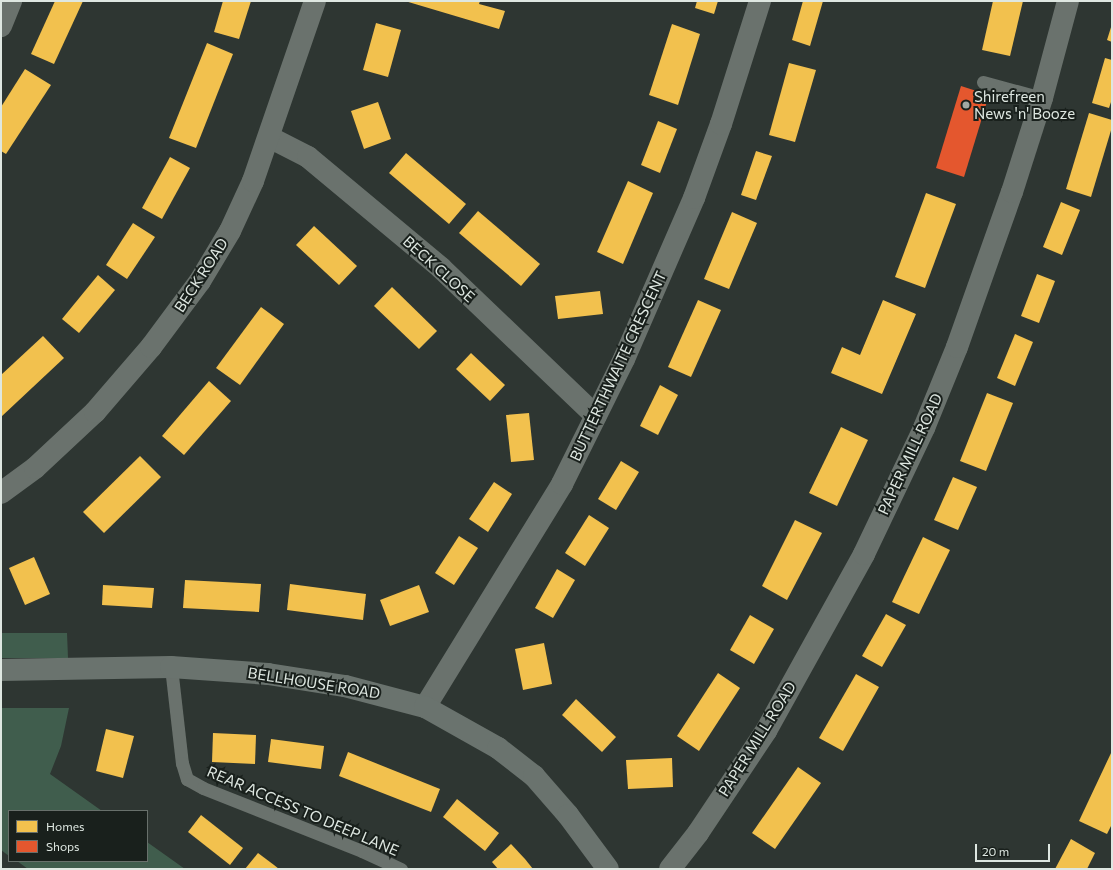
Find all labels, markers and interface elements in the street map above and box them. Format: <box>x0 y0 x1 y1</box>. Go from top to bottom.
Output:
place label: Shirefreen News 'n' Booze <box>974 87 1075 122</box>
marker: Shirefreen News 'n' Booze <box>961 100 971 110</box>
street label: BECK CLOSE <box>399 232 479 306</box>
street label: BECK ROAD <box>170 235 232 315</box>
street label: BUTTERTHWAITE CRESCENT <box>566 268 670 464</box>
street label: PAPER MILL ROAD <box>874 390 946 518</box>
street label: BELLHOUSE ROAD <box>247 664 381 702</box>
street label: PAPER MILL ROAD <box>714 678 800 800</box>
street label: REAR ACCESS TO DEEP LANE <box>204 762 402 860</box>
legend <box>8 810 148 862</box>
text: Homes <box>46 819 84 833</box>
scale bar <box>977 836 1052 862</box>
text: Shops <box>46 839 80 853</box>
text: 20 m <box>982 844 1009 858</box>

